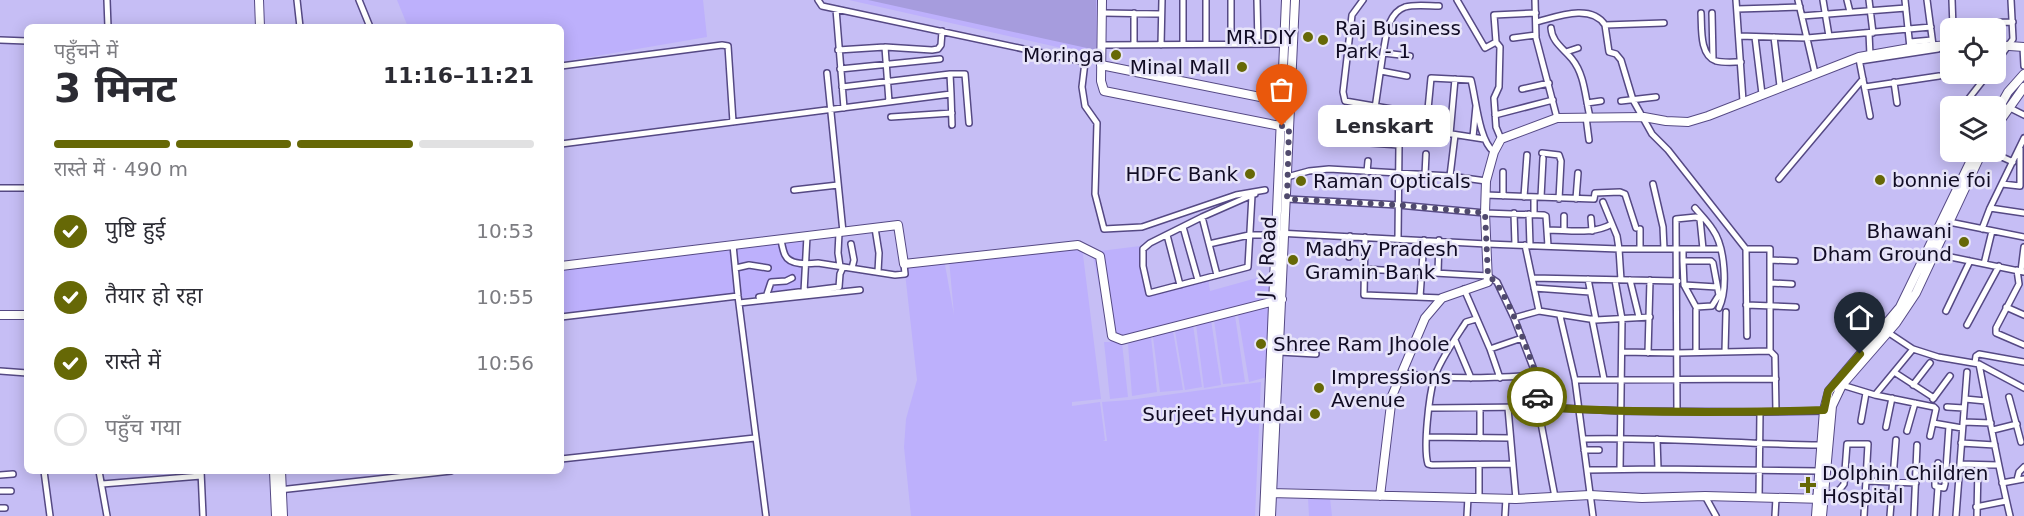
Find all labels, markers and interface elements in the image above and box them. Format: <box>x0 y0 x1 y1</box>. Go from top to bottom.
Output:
place label: Raj Business Park - 1 <box>1335 16 1461 63</box>
map controls <box>1940 18 2006 162</box>
button: locate <box>1940 18 2006 84</box>
place label: MR.DIY <box>1226 25 1297 49</box>
marker: MR.DIY <box>1301 30 1315 44</box>
marker: Raj Business Park - 1 <box>1316 33 1330 47</box>
text: पहुँचने में <box>54 39 118 63</box>
place label: Moringa <box>1023 43 1104 67</box>
marker: Moringa <box>1109 48 1123 62</box>
place label: Minal Mall <box>1130 55 1230 79</box>
marker: Minal Mall <box>1235 60 1249 74</box>
text: 11:16–11:21 <box>383 63 534 88</box>
pin <box>1256 64 1307 126</box>
text: 3 मिनट <box>54 66 177 111</box>
icon: bag <box>1265 73 1298 106</box>
button: layers <box>1940 96 2006 162</box>
callout: Lenskart <box>1318 105 1450 147</box>
text: Lenskart <box>1335 114 1433 138</box>
text: रास्ते में · 490 m <box>54 157 188 181</box>
place label: HDFC Bank <box>1126 162 1238 186</box>
marker: HDFC Bank <box>1243 167 1257 181</box>
place label: bonnie foi <box>1892 168 1991 192</box>
place label: Raman Opticals <box>1313 169 1471 193</box>
marker: bonnie foi <box>1873 173 1887 187</box>
marker: Raman Opticals <box>1294 174 1308 188</box>
icon: check <box>54 215 87 248</box>
street label: J K Road <box>1253 215 1281 301</box>
text: पुष्टि हुई <box>105 217 166 242</box>
text: 10:53 <box>476 219 534 243</box>
place label: Bhawani Dham Ground <box>1812 219 1952 266</box>
marker: Bhawani Dham Ground <box>1957 235 1971 249</box>
place label: Madhy Pradesh Gramin Bank <box>1305 237 1458 284</box>
marker: Madhy Pradesh Gramin Bank <box>1286 253 1300 267</box>
icon: check <box>54 281 87 314</box>
text: तैयार हो रहा <box>105 283 203 308</box>
text: 10:55 <box>476 285 534 309</box>
pin <box>1834 292 1885 354</box>
icon: home <box>1843 301 1876 334</box>
place label: Shree Ram Jhoole <box>1273 332 1450 356</box>
marker: Shree Ram Jhoole <box>1254 337 1268 351</box>
icon: check <box>54 347 87 380</box>
text: रास्ते में <box>105 349 161 374</box>
text: 10:56 <box>476 351 534 375</box>
place label: Impressions Avenue <box>1331 365 1451 412</box>
courier <box>1507 367 1567 427</box>
marker: Impressions Avenue <box>1312 381 1326 395</box>
icon: car <box>1521 381 1554 414</box>
place label: Surjeet Hyundai <box>1142 402 1303 426</box>
marker: Surjeet Hyundai <box>1308 407 1322 421</box>
text: पहुँच गया <box>105 415 181 440</box>
place label: Dolphin Children Hospital <box>1822 461 1988 508</box>
marker: Dolphin Children Hospital <box>1799 476 1817 494</box>

